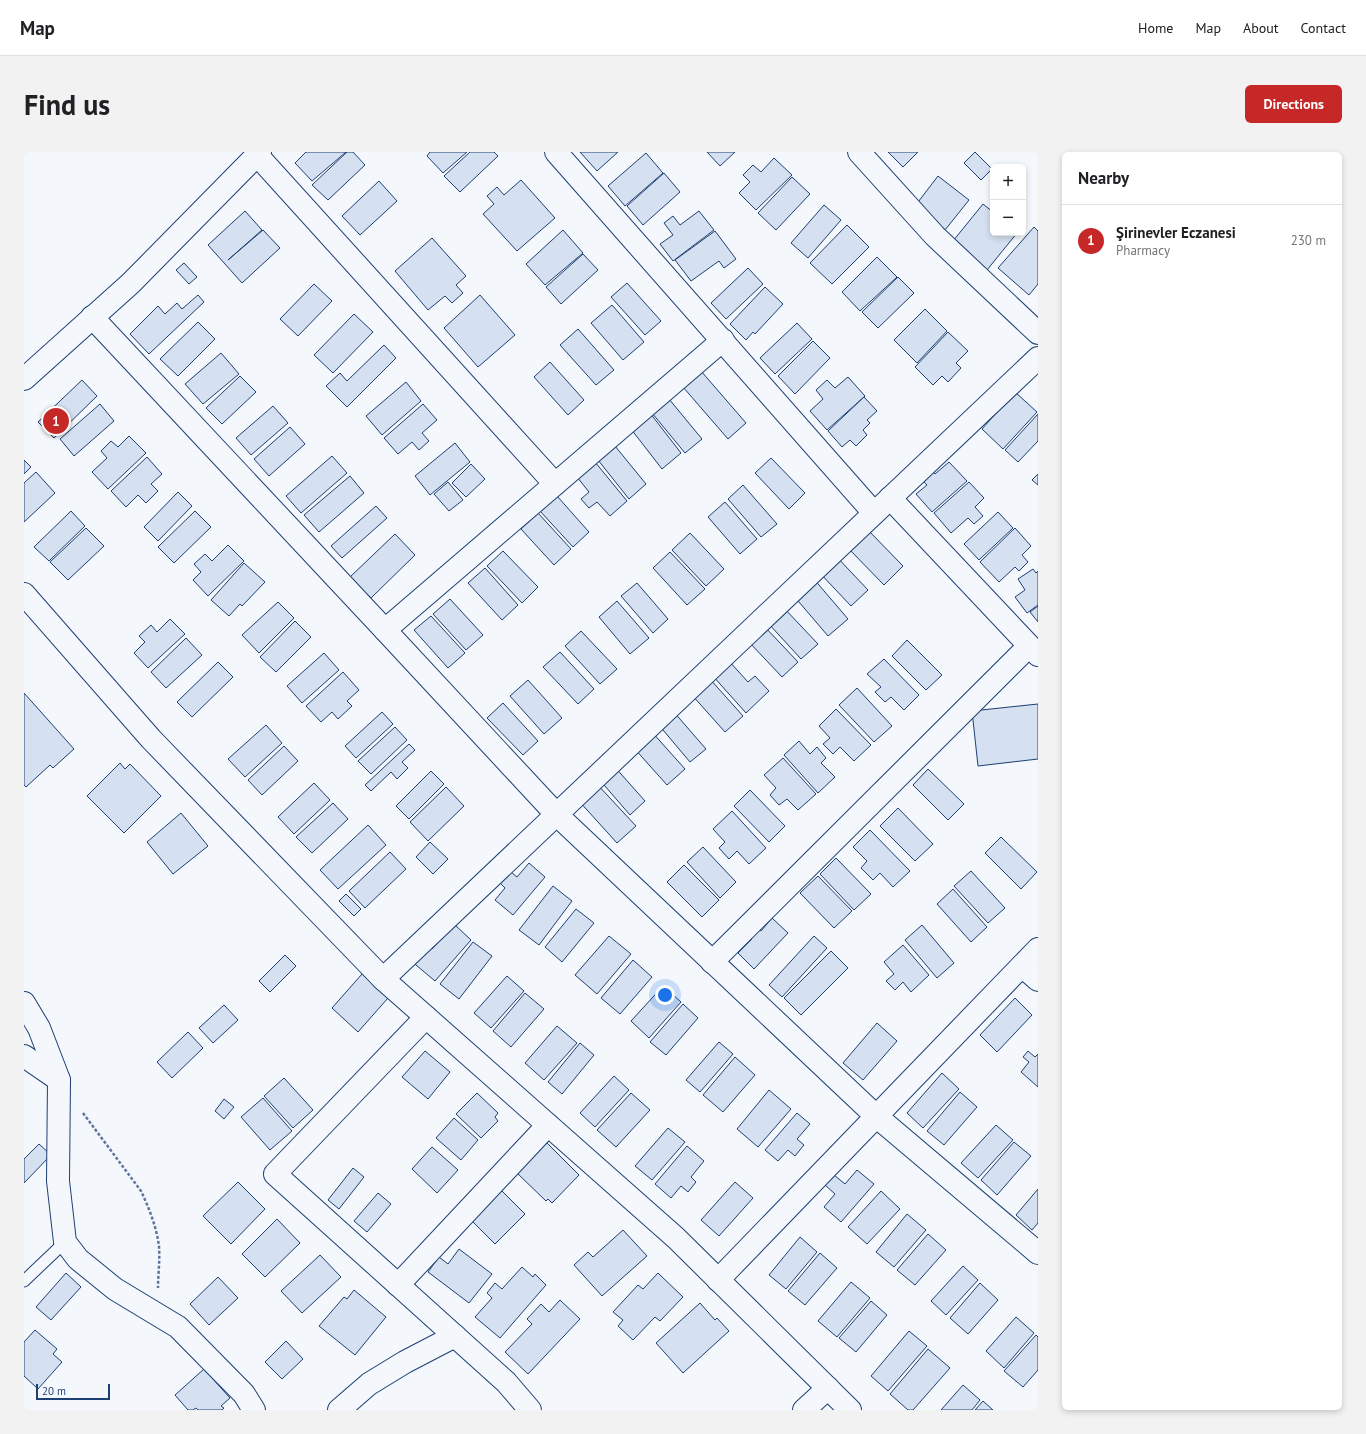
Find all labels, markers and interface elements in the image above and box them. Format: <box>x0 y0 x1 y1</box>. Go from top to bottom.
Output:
text: Map <box>20 16 55 40</box>
text: Home <box>1138 19 1173 37</box>
text: Map <box>1195 19 1221 37</box>
text: About <box>1243 19 1279 37</box>
text: Contact <box>1301 19 1346 37</box>
button: Directions <box>1245 85 1342 123</box>
text: Find us <box>24 86 110 123</box>
map controls <box>990 164 1026 236</box>
button: + <box>990 164 1026 200</box>
text: Nearby <box>1078 167 1129 189</box>
button: − <box>990 200 1026 236</box>
text: Şirinevler Eczanesi <box>1116 223 1236 242</box>
text: 1 <box>1087 232 1095 249</box>
text: 230 m <box>1291 232 1326 249</box>
text: Pharmacy <box>1116 242 1170 259</box>
pin: 1 <box>43 406 69 436</box>
your location <box>655 985 675 1005</box>
scale bar <box>36 1382 110 1401</box>
text: 20 m <box>42 1384 66 1398</box>

